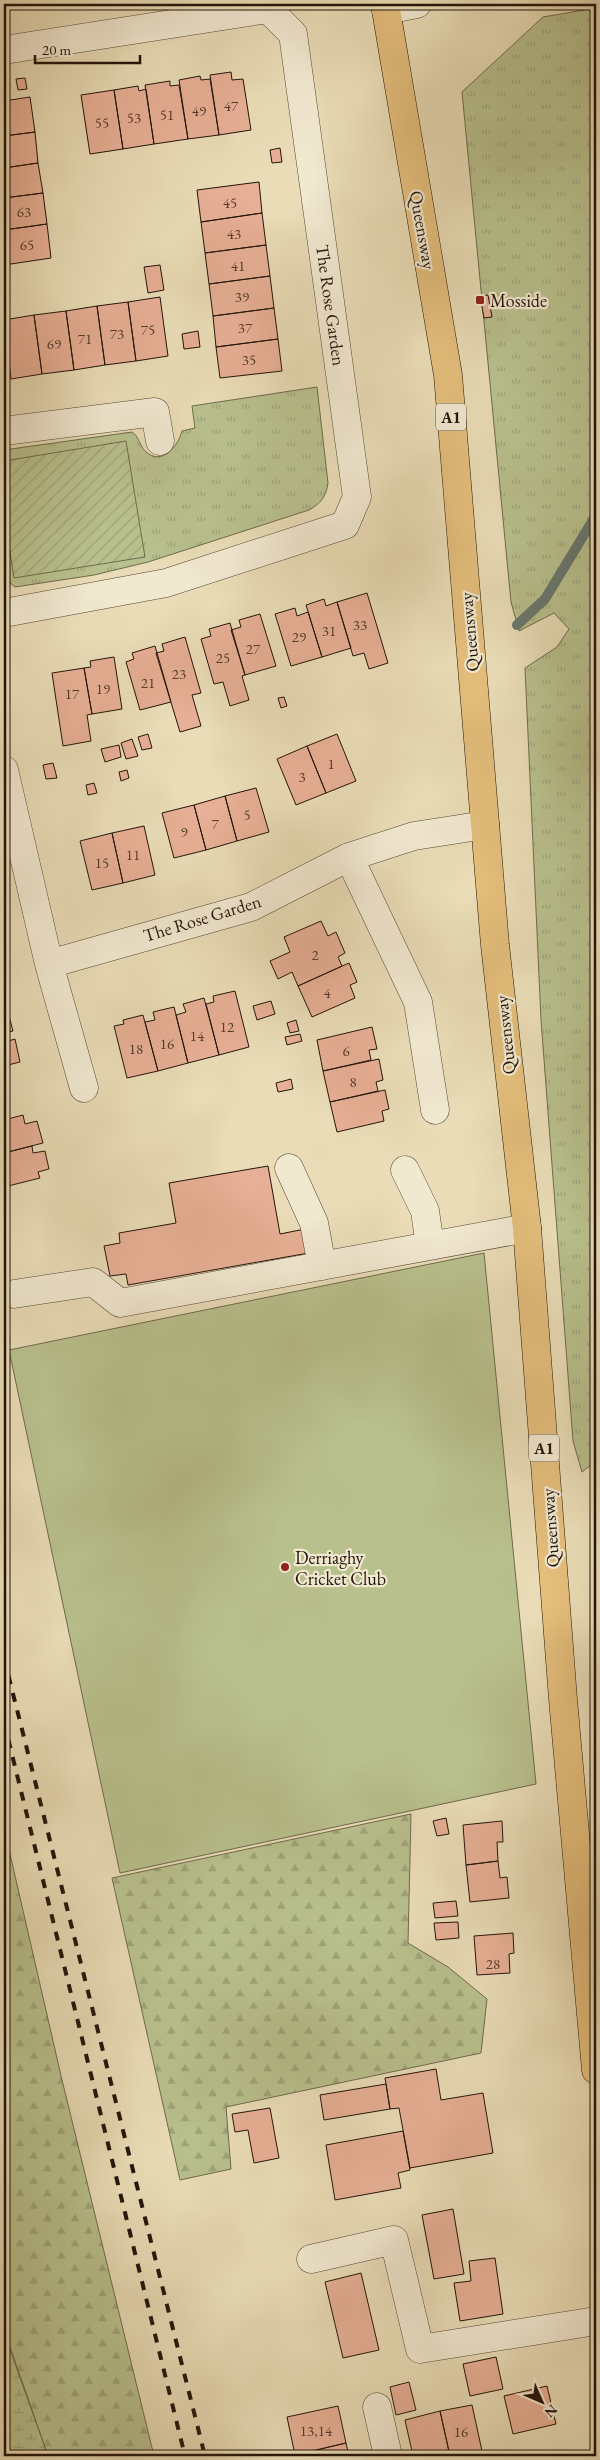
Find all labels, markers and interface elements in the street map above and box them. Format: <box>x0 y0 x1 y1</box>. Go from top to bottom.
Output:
scale bar <box>35 32 140 64</box>
text: 20 m <box>42 40 71 59</box>
house number: 47 <box>224 96 239 115</box>
house number: 49 <box>192 101 206 120</box>
house number: 51 <box>160 105 174 124</box>
house number: 53 <box>127 108 141 127</box>
house number: 55 <box>95 113 109 132</box>
street label: Queensway <box>405 189 441 271</box>
house number: 45 <box>223 193 237 212</box>
house number: 63 <box>17 202 31 221</box>
house number: 43 <box>227 224 241 243</box>
house number: 65 <box>20 235 34 254</box>
street label: The Rose Garden <box>311 243 351 368</box>
house number: 41 <box>231 256 245 275</box>
house number: 39 <box>235 287 249 306</box>
place label: Mosside <box>490 289 547 312</box>
marker: Mosside <box>474 294 486 306</box>
house number: 37 <box>238 318 253 337</box>
house number: 75 <box>141 320 155 339</box>
house number: 73 <box>110 324 124 343</box>
house number: 71 <box>78 329 92 348</box>
house number: 69 <box>47 334 61 353</box>
house number: 35 <box>242 350 256 369</box>
road number: A1 <box>436 404 466 431</box>
street label: Queensway <box>454 591 484 673</box>
house number: 33 <box>353 615 367 634</box>
house number: 31 <box>322 621 336 640</box>
house number: 29 <box>292 627 306 646</box>
house number: 27 <box>246 639 261 658</box>
house number: 25 <box>216 648 230 667</box>
house number: 23 <box>172 664 186 683</box>
house number: 21 <box>141 673 155 692</box>
house number: 19 <box>96 679 110 698</box>
house number: 17 <box>65 684 80 703</box>
house number: 1 <box>327 754 335 773</box>
house number: 3 <box>298 767 306 786</box>
house number: 5 <box>243 805 251 824</box>
house number: 7 <box>211 814 219 833</box>
house number: 9 <box>180 822 188 841</box>
house number: 11 <box>126 845 140 864</box>
house number: 15 <box>95 853 109 872</box>
street label: The Rose Garden <box>140 889 264 947</box>
house number: 2 <box>311 945 319 964</box>
house number: 4 <box>323 983 331 1002</box>
street label: Queensway <box>489 994 521 1076</box>
house number: 12 <box>220 1017 235 1036</box>
house number: 14 <box>190 1026 205 1045</box>
house number: 16 <box>160 1034 174 1053</box>
house number: 18 <box>129 1039 143 1058</box>
house number: 6 <box>342 1041 350 1060</box>
house number: 8 <box>349 1072 357 1091</box>
road number: A1 <box>529 1435 559 1462</box>
street label: Queensway <box>536 1488 564 1568</box>
place label: Derriaghy Cricket Club <box>295 1546 386 1590</box>
marker: Derriaghy Cricket Club <box>279 1561 291 1573</box>
house number: 28 <box>486 1954 500 1973</box>
north arrow <box>518 2378 568 2428</box>
text: N <box>540 2401 562 2422</box>
house number: 13,14 <box>300 2421 333 2440</box>
house number: 16 <box>454 2422 468 2441</box>

